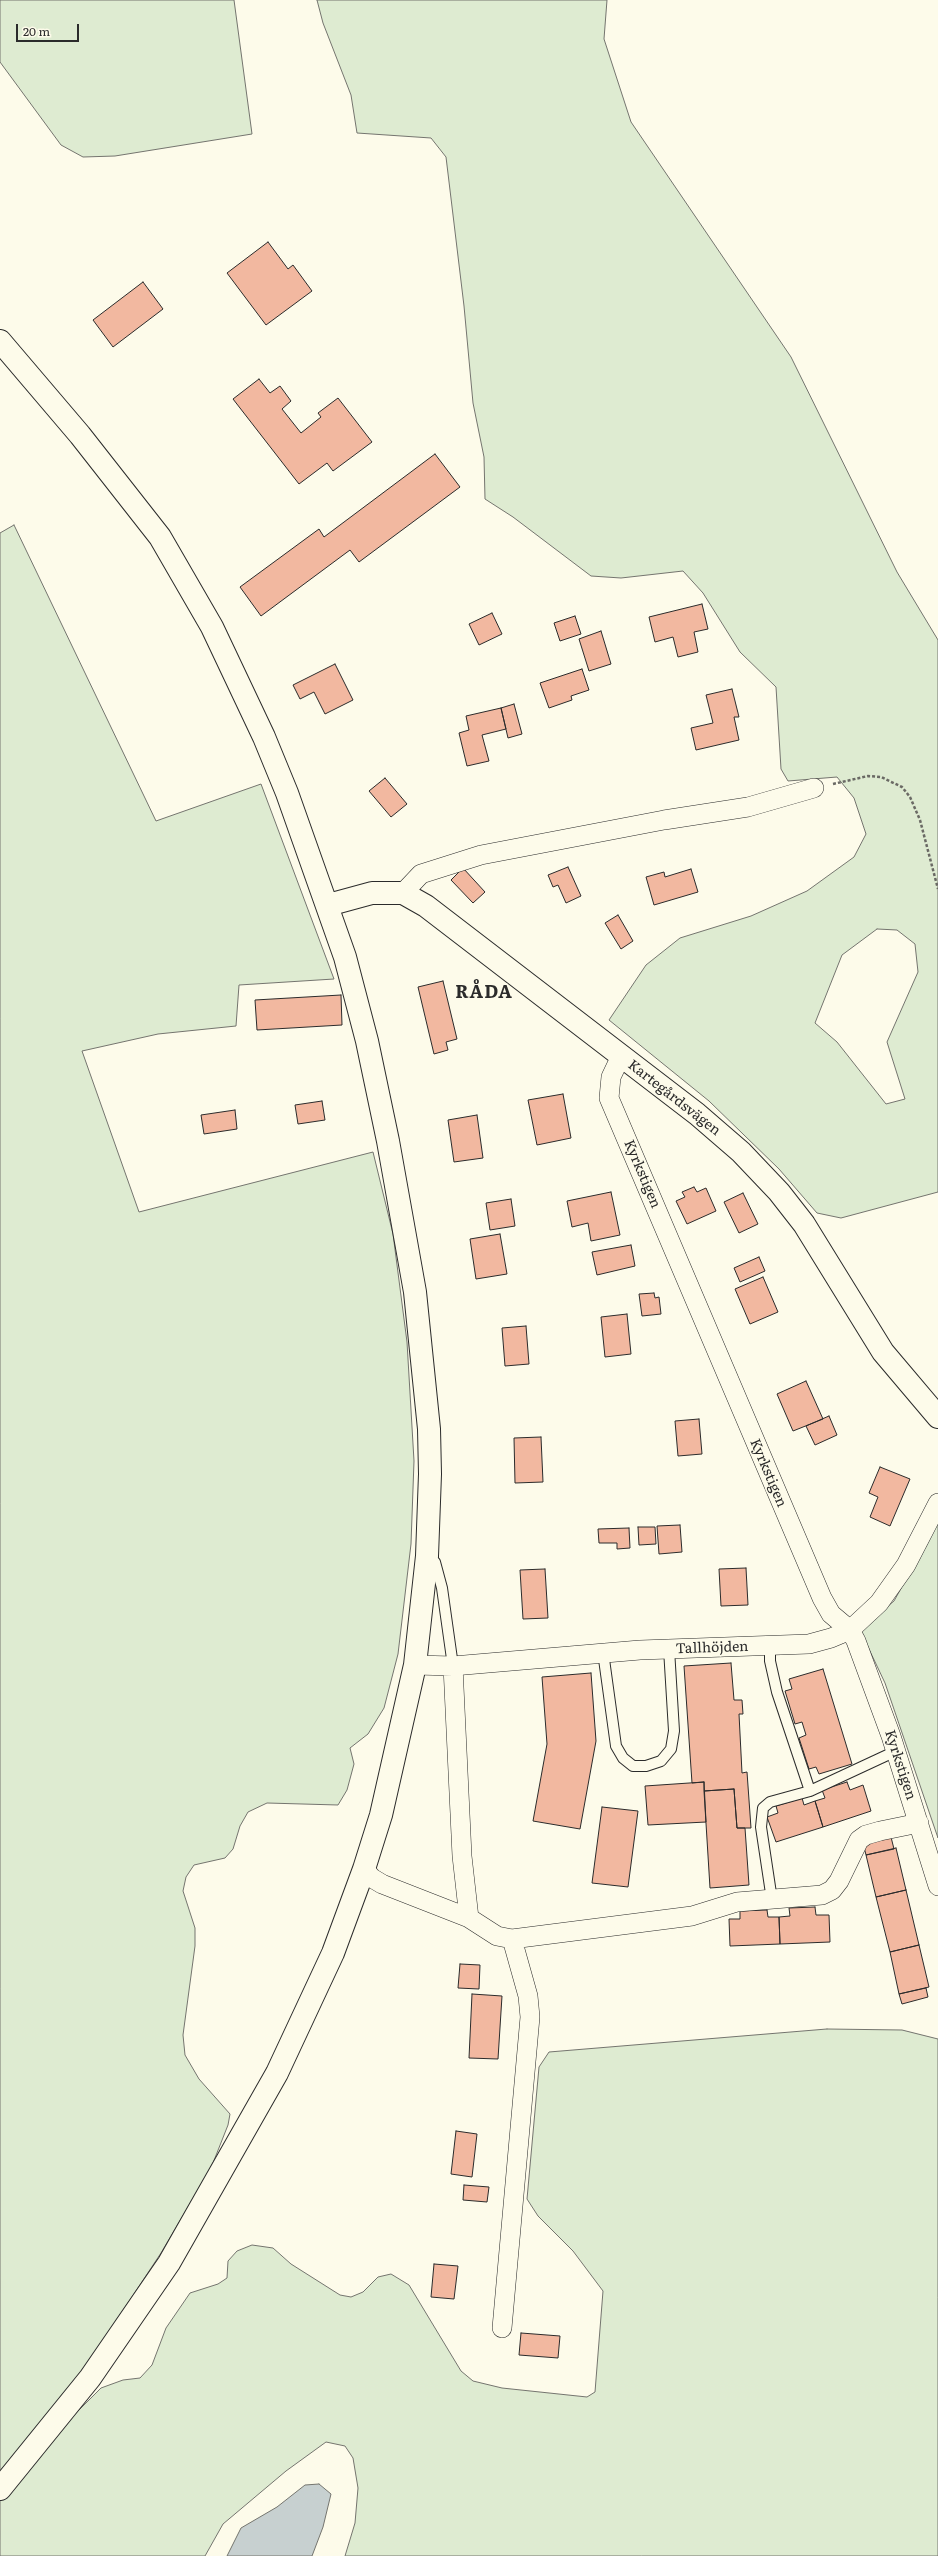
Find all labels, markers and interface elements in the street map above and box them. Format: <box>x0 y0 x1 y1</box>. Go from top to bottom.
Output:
scale bar <box>18 16 81 42</box>
text: 20 m <box>23 22 50 40</box>
district label: RÅDA <box>455 982 513 1004</box>
street label: Kartegårdsvägen <box>624 1057 724 1139</box>
street label: Kyrkstigen <box>620 1137 664 1211</box>
street label: Kyrkstigen <box>746 1436 790 1510</box>
street label: Tallhöjden <box>675 1638 749 1658</box>
street label: Kyrkstigen <box>881 1728 919 1802</box>

